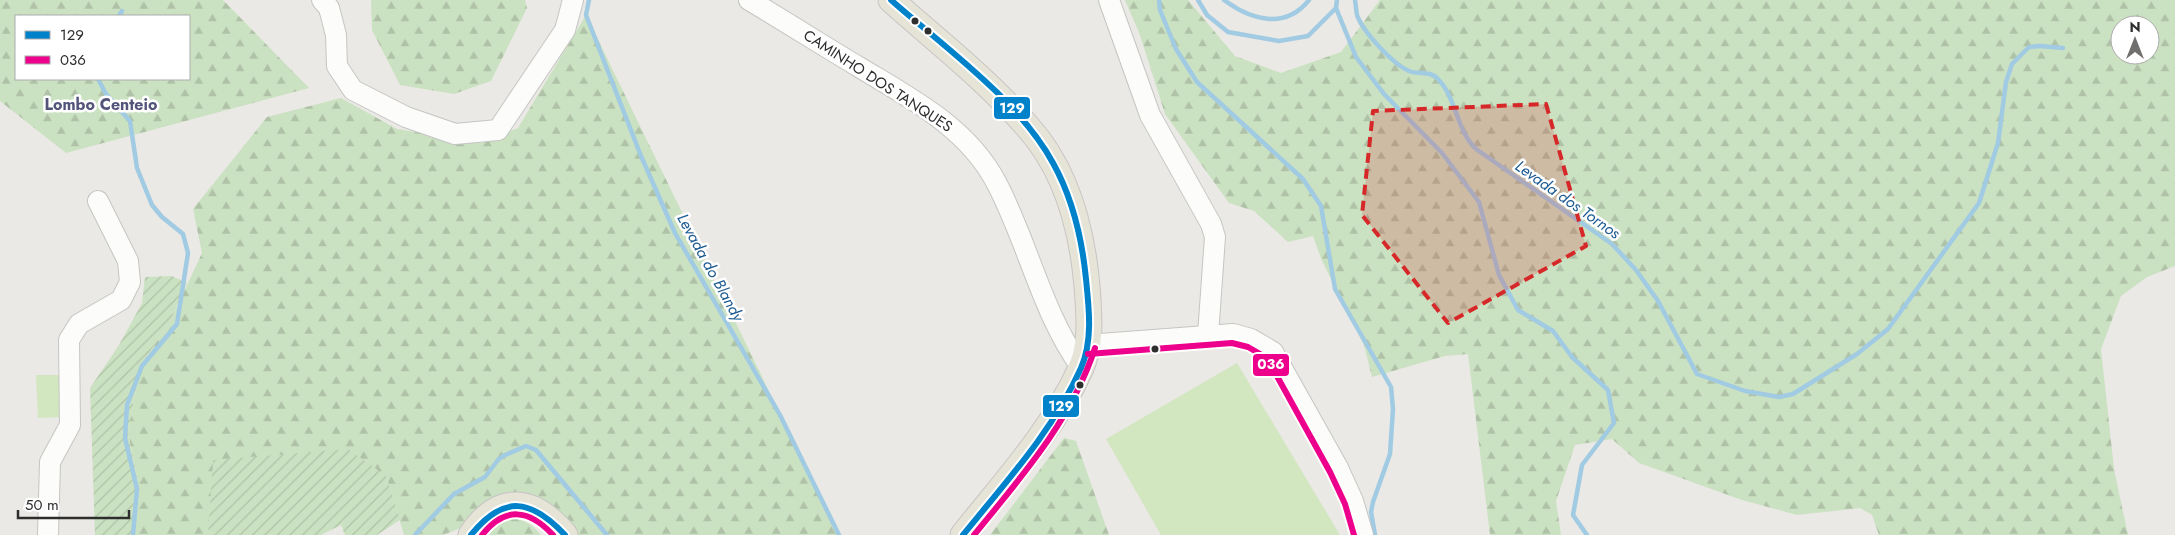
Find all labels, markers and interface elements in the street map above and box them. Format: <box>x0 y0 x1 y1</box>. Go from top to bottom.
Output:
legend <box>15 15 190 80</box>
north arrow <box>2110 15 2160 65</box>
unlabelled marker <box>910 16 920 26</box>
text: N <box>2129 17 2141 37</box>
text: 129 <box>60 24 84 46</box>
street label: CAMINHO DOS TANQUES <box>799 24 957 138</box>
unlabelled marker <box>923 26 933 36</box>
text: 036 <box>60 49 86 71</box>
district label: Lombo Centeio <box>45 93 157 116</box>
line badge: 129 <box>993 96 1031 120</box>
text: 129 <box>999 98 1025 118</box>
water label: Levada dos Tornos <box>1510 155 1626 245</box>
water label: Levada do Blandy <box>671 209 750 326</box>
unlabelled marker <box>1150 344 1160 354</box>
line badge: 036 <box>1252 353 1290 377</box>
text: 036 <box>1257 354 1285 374</box>
unlabelled marker <box>1075 380 1085 390</box>
line badge: 129 <box>1042 394 1080 418</box>
text: 129 <box>1048 396 1074 416</box>
scale bar <box>18 488 129 520</box>
text: 50 m <box>25 494 59 516</box>

